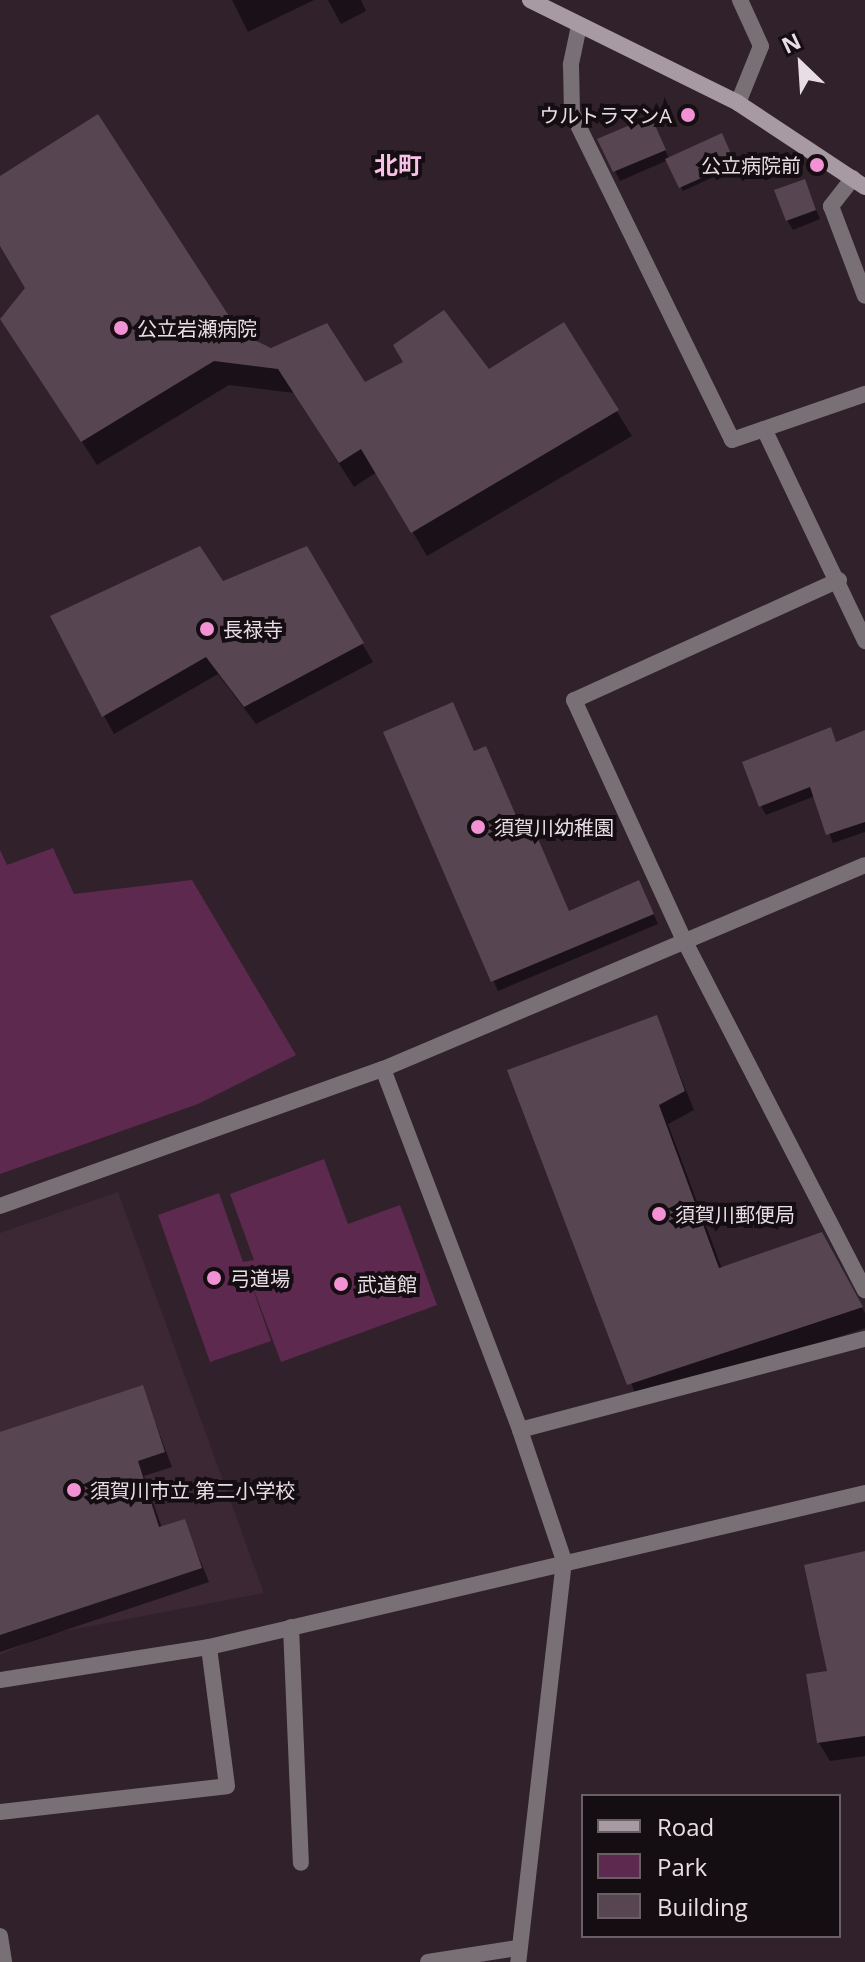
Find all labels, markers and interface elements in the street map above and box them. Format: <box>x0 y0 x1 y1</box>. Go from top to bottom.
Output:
north arrow <box>761 24 841 104</box>
text: N <box>776 25 805 60</box>
place label: ウルトラマンA <box>539 103 672 127</box>
marker: ウルトラマンA <box>679 106 697 124</box>
district label: 北町 <box>374 151 422 179</box>
place label: 公立病院前 <box>701 153 801 177</box>
marker: 公立病院前 <box>808 156 826 174</box>
place label: 公立岩瀬病院 <box>137 316 257 340</box>
marker: 公立岩瀬病院 <box>112 319 130 337</box>
place label: 長禄寺 <box>223 617 283 641</box>
marker: 長禄寺 <box>198 620 216 638</box>
place label: 須賀川幼稚園 <box>494 815 614 839</box>
marker: 須賀川幼稚園 <box>469 818 487 836</box>
place label: 須賀川郵便局 <box>675 1202 795 1226</box>
marker: 須賀川郵便局 <box>650 1205 668 1223</box>
place label: 弓道場 <box>230 1266 290 1290</box>
marker: 弓道場 <box>205 1269 223 1287</box>
place label: 武道館 <box>357 1272 417 1296</box>
marker: 武道館 <box>332 1275 350 1293</box>
place label: 須賀川市立 第二小学校 <box>90 1478 295 1502</box>
marker: 須賀川市立 第二小学校 <box>65 1481 83 1499</box>
legend <box>581 1794 841 1938</box>
text: Road <box>657 1810 714 1843</box>
text: Park <box>657 1850 707 1883</box>
text: Building <box>657 1890 748 1923</box>

